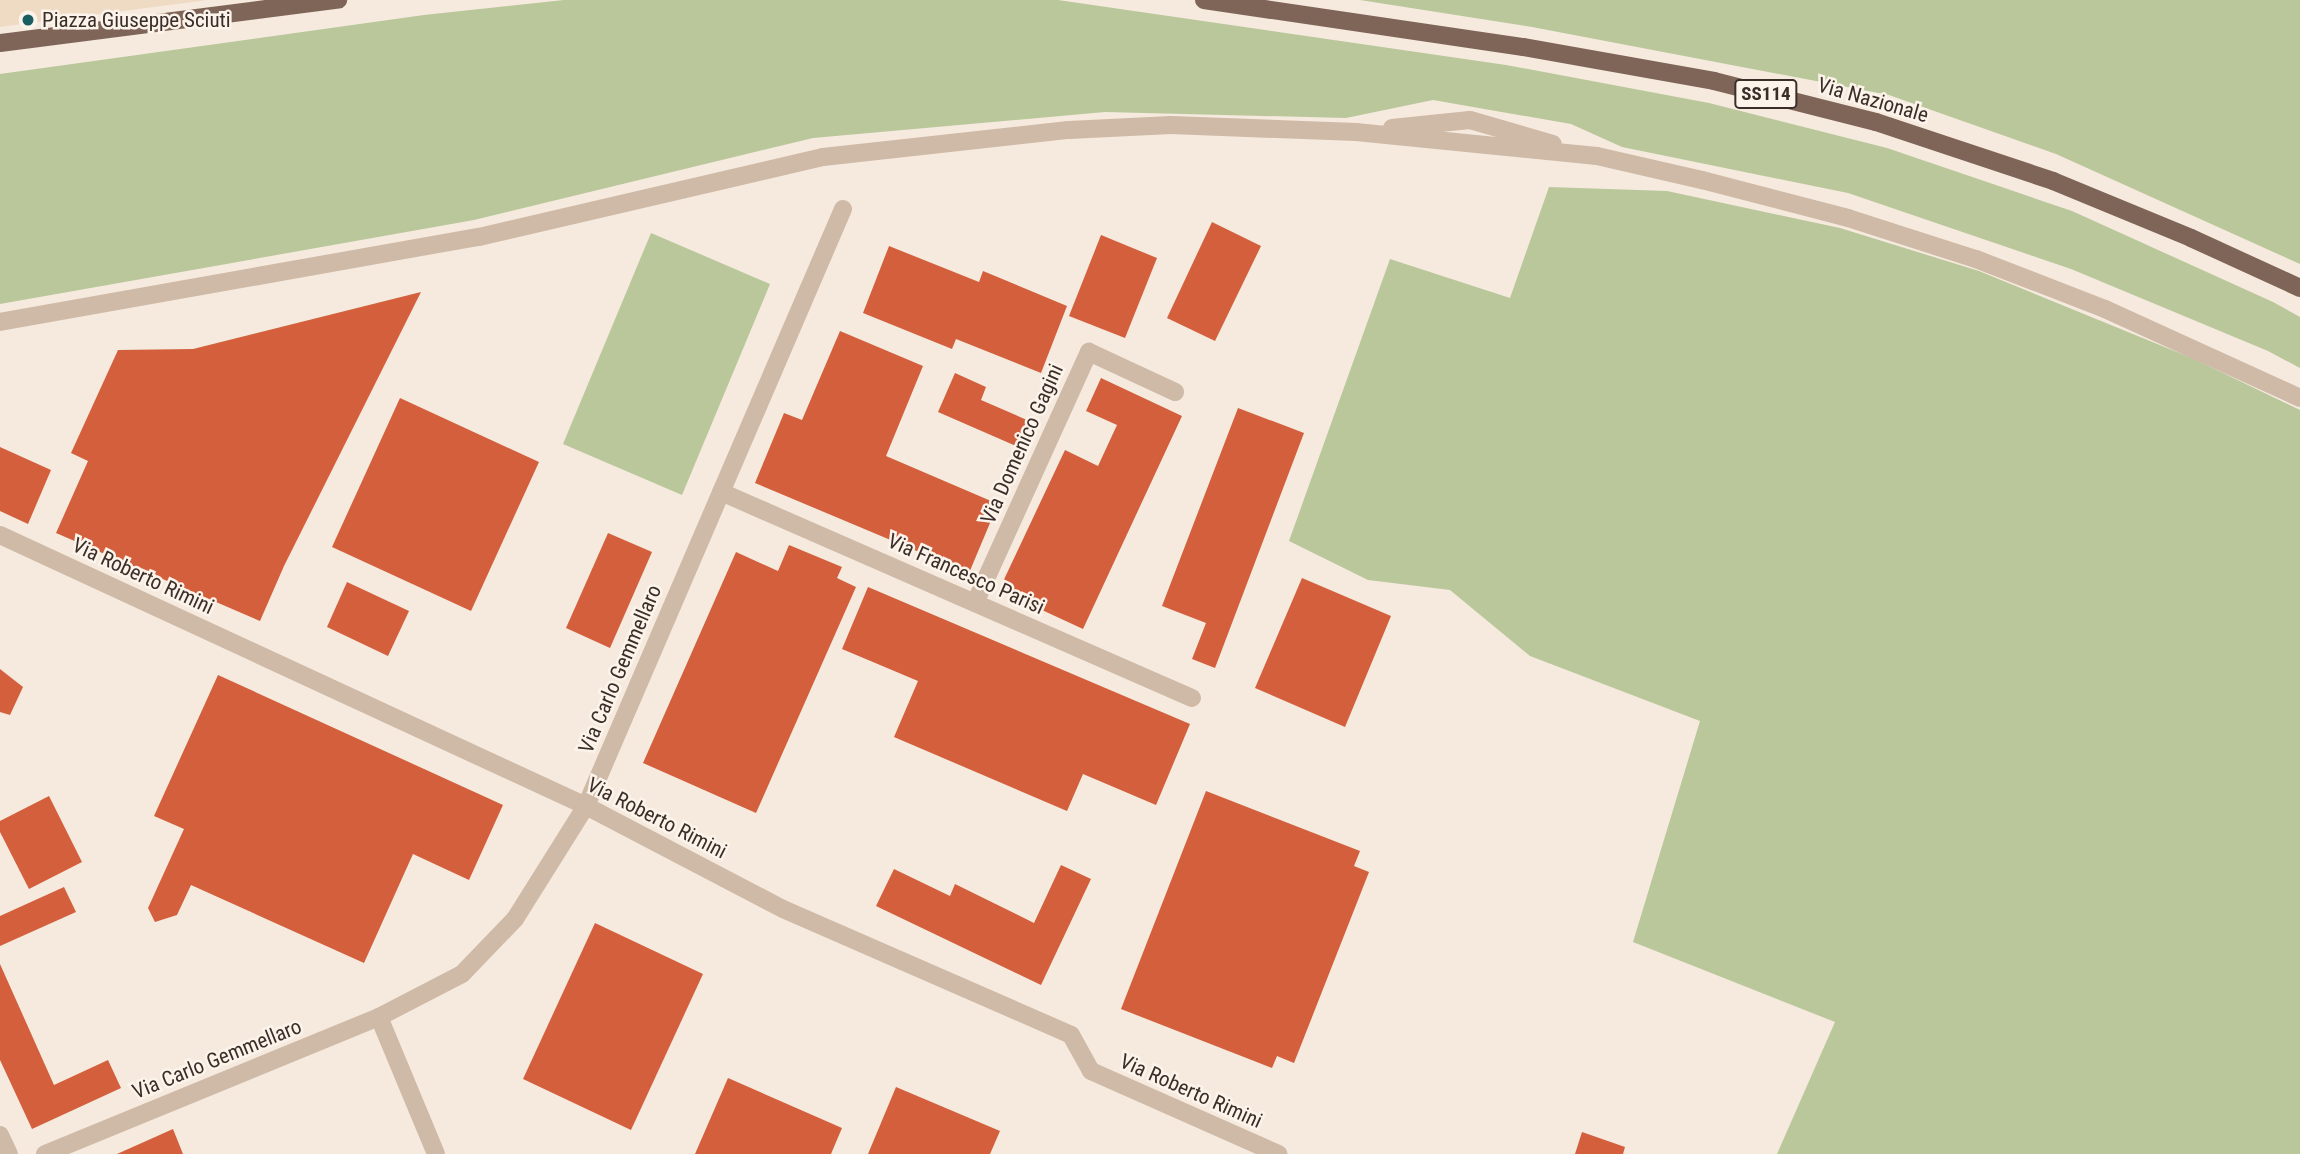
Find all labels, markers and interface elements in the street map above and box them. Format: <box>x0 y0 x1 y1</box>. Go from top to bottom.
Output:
place label: Piazza Giuseppe Sciuti <box>42 7 231 33</box>
marker: Piazza Giuseppe Sciuti <box>20 12 36 28</box>
street label: Via Nazionale <box>1815 72 1931 128</box>
road number: SS114 <box>1733 78 1799 110</box>
street label: Via Domenico Gagini <box>975 360 1069 528</box>
street label: Via Francesco Parisi <box>884 528 1048 620</box>
street label: Via Roberto Rimini <box>68 532 218 620</box>
street label: Via Carlo Gemmellaro <box>573 581 667 757</box>
street label: Via Roberto Rimini <box>583 772 731 864</box>
street label: Via Carlo Gemmellaro <box>129 1014 305 1104</box>
street label: Via Roberto Rimini <box>1116 1048 1266 1134</box>

